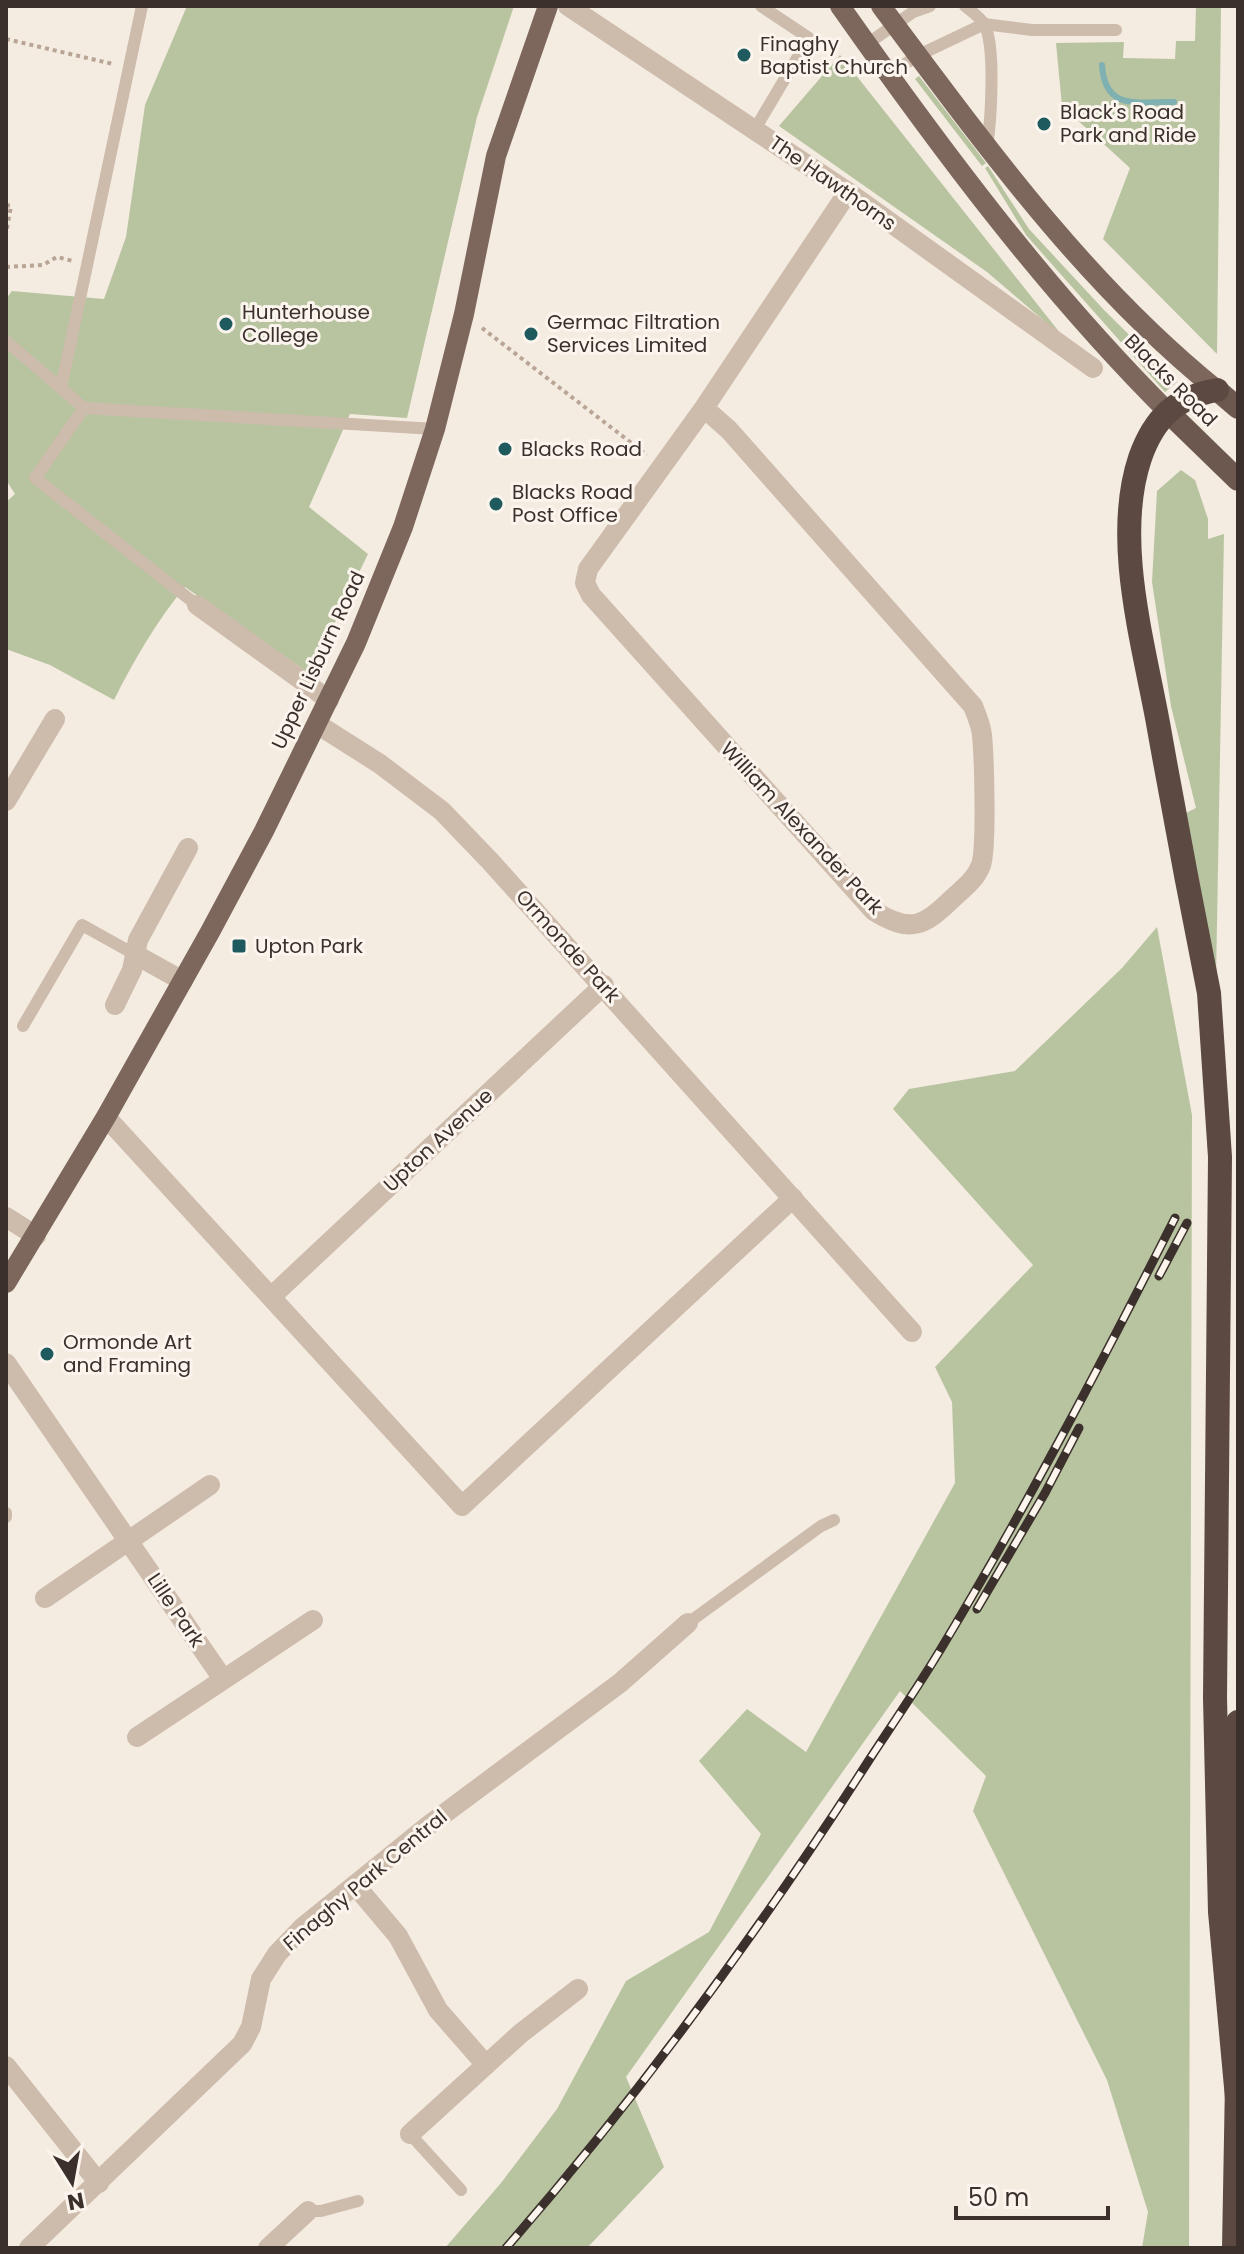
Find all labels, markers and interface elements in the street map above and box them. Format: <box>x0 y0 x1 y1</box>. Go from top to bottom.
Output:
place label: Finaghy Baptist Church <box>760 30 908 81</box>
marker: Finaghy Baptist Church <box>735 46 753 64</box>
place label: Black's Road Park and Ride <box>1060 98 1196 149</box>
marker: Black's Road Park and Ride <box>1035 115 1053 133</box>
street label: The Hawthorns <box>764 129 902 237</box>
place label: Hunterhouse College <box>242 298 370 349</box>
place label: Germac Filtration Services Limited <box>547 308 720 359</box>
marker: Hunterhouse College <box>217 315 235 333</box>
marker: Germac Filtration Services Limited <box>522 325 540 343</box>
street label: Blacks Road <box>1118 327 1224 433</box>
place label: Blacks Road <box>521 435 642 463</box>
marker: Blacks Road <box>496 440 514 458</box>
place label: Blacks Road Post Office <box>512 478 633 529</box>
marker: Blacks Road Post Office <box>487 495 505 513</box>
street label: Upper Lisburn Road <box>264 566 372 754</box>
street label: William Alexander Park <box>714 735 890 921</box>
street label: Ormonde Park <box>510 883 627 1009</box>
place label: Upton Park <box>255 932 364 960</box>
marker: Upton Park <box>230 937 248 955</box>
street label: Upton Avenue <box>377 1082 499 1198</box>
place label: Ormonde Art and Framing <box>63 1328 192 1379</box>
marker: Ormonde Art and Framing <box>38 1345 56 1363</box>
street label: Lille Park <box>141 1567 211 1653</box>
street label: Finaghy Park Central <box>277 1803 453 1957</box>
north arrow <box>32 2142 112 2222</box>
scale bar <box>956 2170 1108 2220</box>
text: 50 m <box>968 2181 1029 2214</box>
text: N <box>65 2184 87 2218</box>

